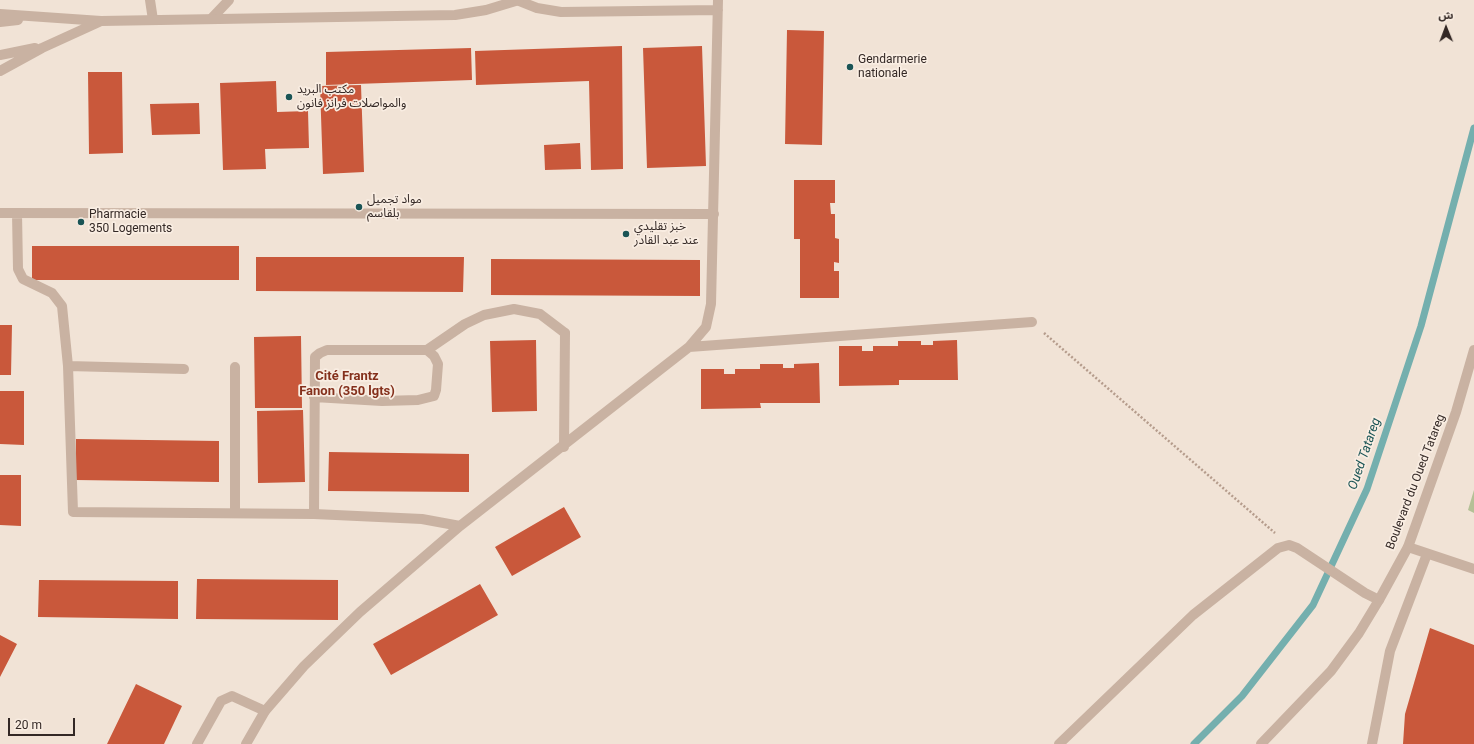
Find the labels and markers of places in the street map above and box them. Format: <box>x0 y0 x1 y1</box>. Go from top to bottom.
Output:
place label: Gendarmerie nationale <box>858 53 927 81</box>
marker: Gendarmerie nationale <box>845 62 855 72</box>
place label: مكتب البريد والمواصلات فرانز فانون <box>297 83 406 111</box>
marker: مكتب البريد والمواصلات فرانز فانون <box>284 92 294 102</box>
place label: مواد تجميل بلقاسم <box>367 193 422 221</box>
marker: مواد تجميل بلقاسم <box>354 202 364 212</box>
place label: Pharmacie 350 Logements <box>89 208 172 236</box>
marker: Pharmacie 350 Logements <box>76 217 86 227</box>
place label: خبز تقليدي عند عبد القادر <box>634 220 699 248</box>
marker: خبز تقليدي عند عبد القادر <box>621 229 631 239</box>

